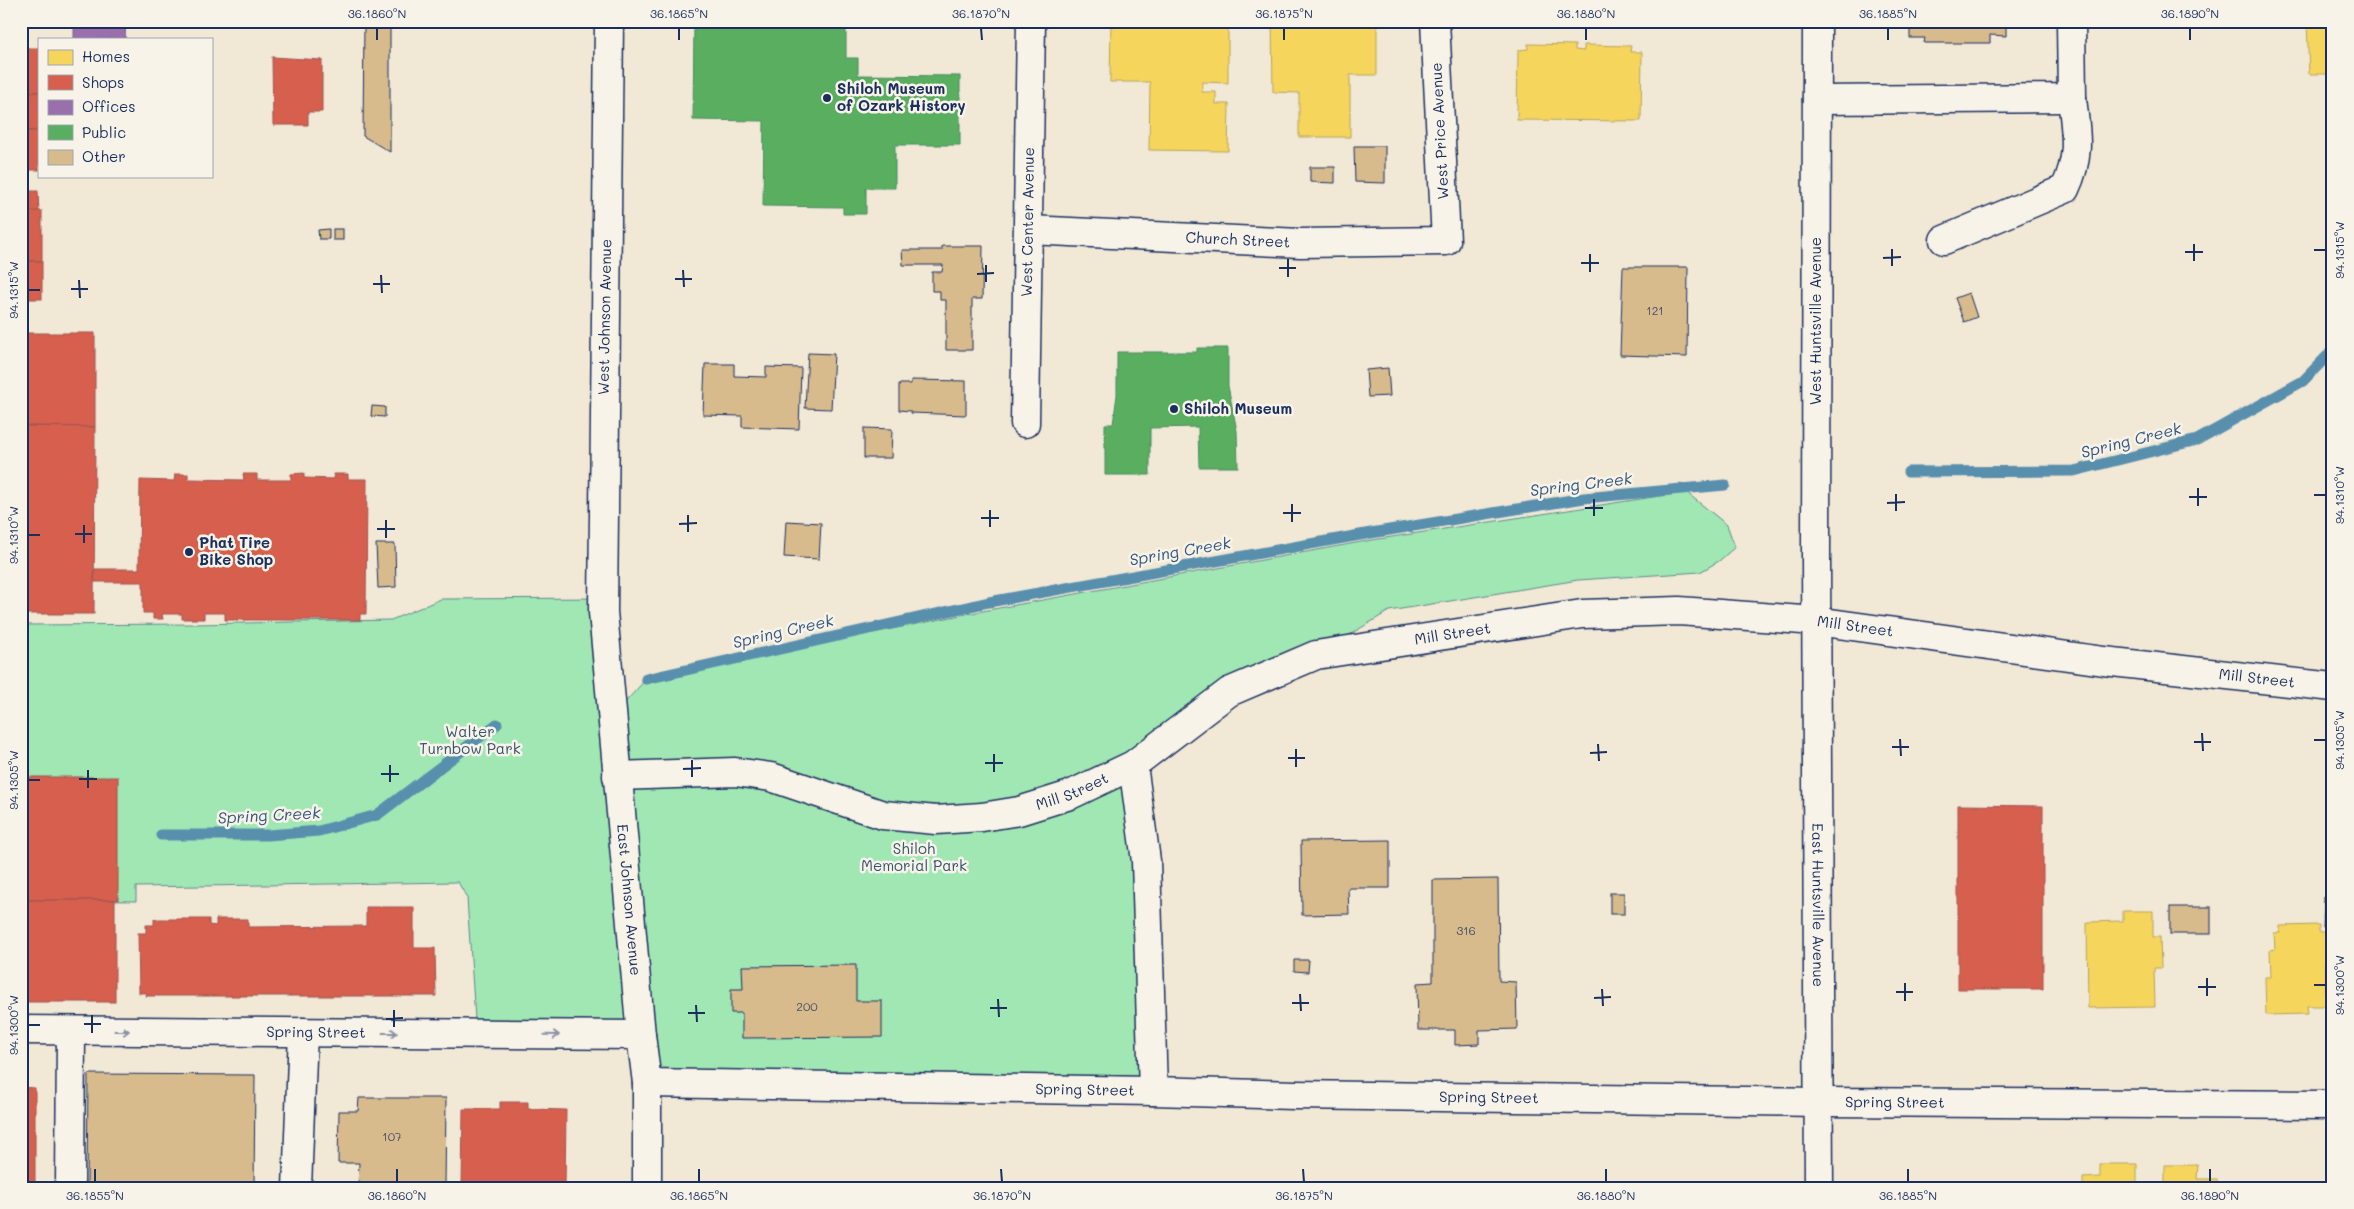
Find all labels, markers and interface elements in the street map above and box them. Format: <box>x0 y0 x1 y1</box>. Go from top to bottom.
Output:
text: 36.1860°N <box>348 5 406 21</box>
text: 36.1865°N <box>650 5 708 21</box>
text: 36.1870°N <box>952 5 1010 21</box>
text: 36.1875°N <box>1255 5 1313 21</box>
text: 36.1880°N <box>1557 5 1615 21</box>
text: 36.1885°N <box>1859 5 1917 21</box>
text: 36.1890°N <box>2161 5 2219 21</box>
legend <box>38 38 212 178</box>
text: Homes <box>82 46 130 66</box>
street label: West Price Avenue <box>1425 62 1453 200</box>
text: Shops <box>82 72 124 92</box>
place label: Shiloh Museum of Ozark History <box>837 78 966 115</box>
marker: Shiloh Museum of Ozark History <box>821 92 833 104</box>
text: Offices <box>82 96 136 116</box>
text: Public <box>82 122 126 142</box>
text: Other <box>82 146 126 166</box>
street label: West Center Avenue <box>1016 147 1038 297</box>
text: 94.1315°W <box>2331 221 2347 279</box>
street label: Church Street <box>1185 227 1291 252</box>
street label: West Huntsville Avenue <box>1805 237 1825 405</box>
street label: West Johnson Avenue <box>593 239 615 395</box>
text: 94.1315°W <box>5 261 21 319</box>
house number: 121 <box>1646 302 1664 318</box>
place label: Shiloh Museum <box>1184 398 1292 418</box>
marker: Shiloh Museum <box>1168 403 1180 415</box>
water label: Spring Creek <box>2078 417 2184 462</box>
text: 94.1310°W <box>2331 466 2347 524</box>
water label: Spring Creek <box>1529 467 1634 500</box>
text: 94.1310°W <box>5 506 21 564</box>
water label: Spring Creek <box>1127 531 1233 570</box>
place label: Phat Tire Bike Shop <box>199 532 273 569</box>
marker: Phat Tire Bike Shop <box>183 546 195 558</box>
water label: Spring Creek <box>730 609 836 652</box>
street label: Mill Street <box>1816 610 1895 641</box>
street label: Mill Street <box>1413 617 1492 649</box>
street label: Mill Street <box>2218 663 2296 692</box>
text: 94.1305°W <box>2331 710 2347 770</box>
park label: Walter Turnbow Park <box>419 721 521 758</box>
text: 94.1305°W <box>5 750 21 810</box>
street label: Mill Street <box>1033 767 1111 814</box>
water label: Spring Creek <box>217 801 321 828</box>
street label: East Johnson Avenue <box>613 823 647 976</box>
street label: East Huntsville Avenue <box>1808 823 1829 987</box>
park label: Shiloh Memorial Park <box>861 838 967 875</box>
house number: 316 <box>1456 922 1476 938</box>
text: 94.1300°W <box>2331 955 2347 1015</box>
text: 94.1300°W <box>5 995 21 1055</box>
house number: 200 <box>796 998 818 1014</box>
street label: Spring Street <box>266 1021 366 1042</box>
one-way arrow <box>114 1026 130 1036</box>
one-way arrow <box>382 1028 398 1038</box>
one-way arrow <box>544 1030 560 1039</box>
street label: Spring Street <box>1035 1078 1135 1100</box>
street label: Spring Street <box>1439 1086 1539 1107</box>
street label: Spring Street <box>1845 1091 1945 1112</box>
house number: 107 <box>382 1128 402 1144</box>
text: 36.1855°N <box>66 1187 124 1203</box>
text: 36.1860°N <box>368 1187 426 1203</box>
text: 36.1865°N <box>670 1187 728 1203</box>
text: 36.1870°N <box>973 1187 1031 1203</box>
text: 36.1875°N <box>1275 1187 1333 1203</box>
text: 36.1880°N <box>1577 1187 1635 1203</box>
text: 36.1885°N <box>1879 1187 1937 1203</box>
text: 36.1890°N <box>2181 1187 2239 1203</box>

